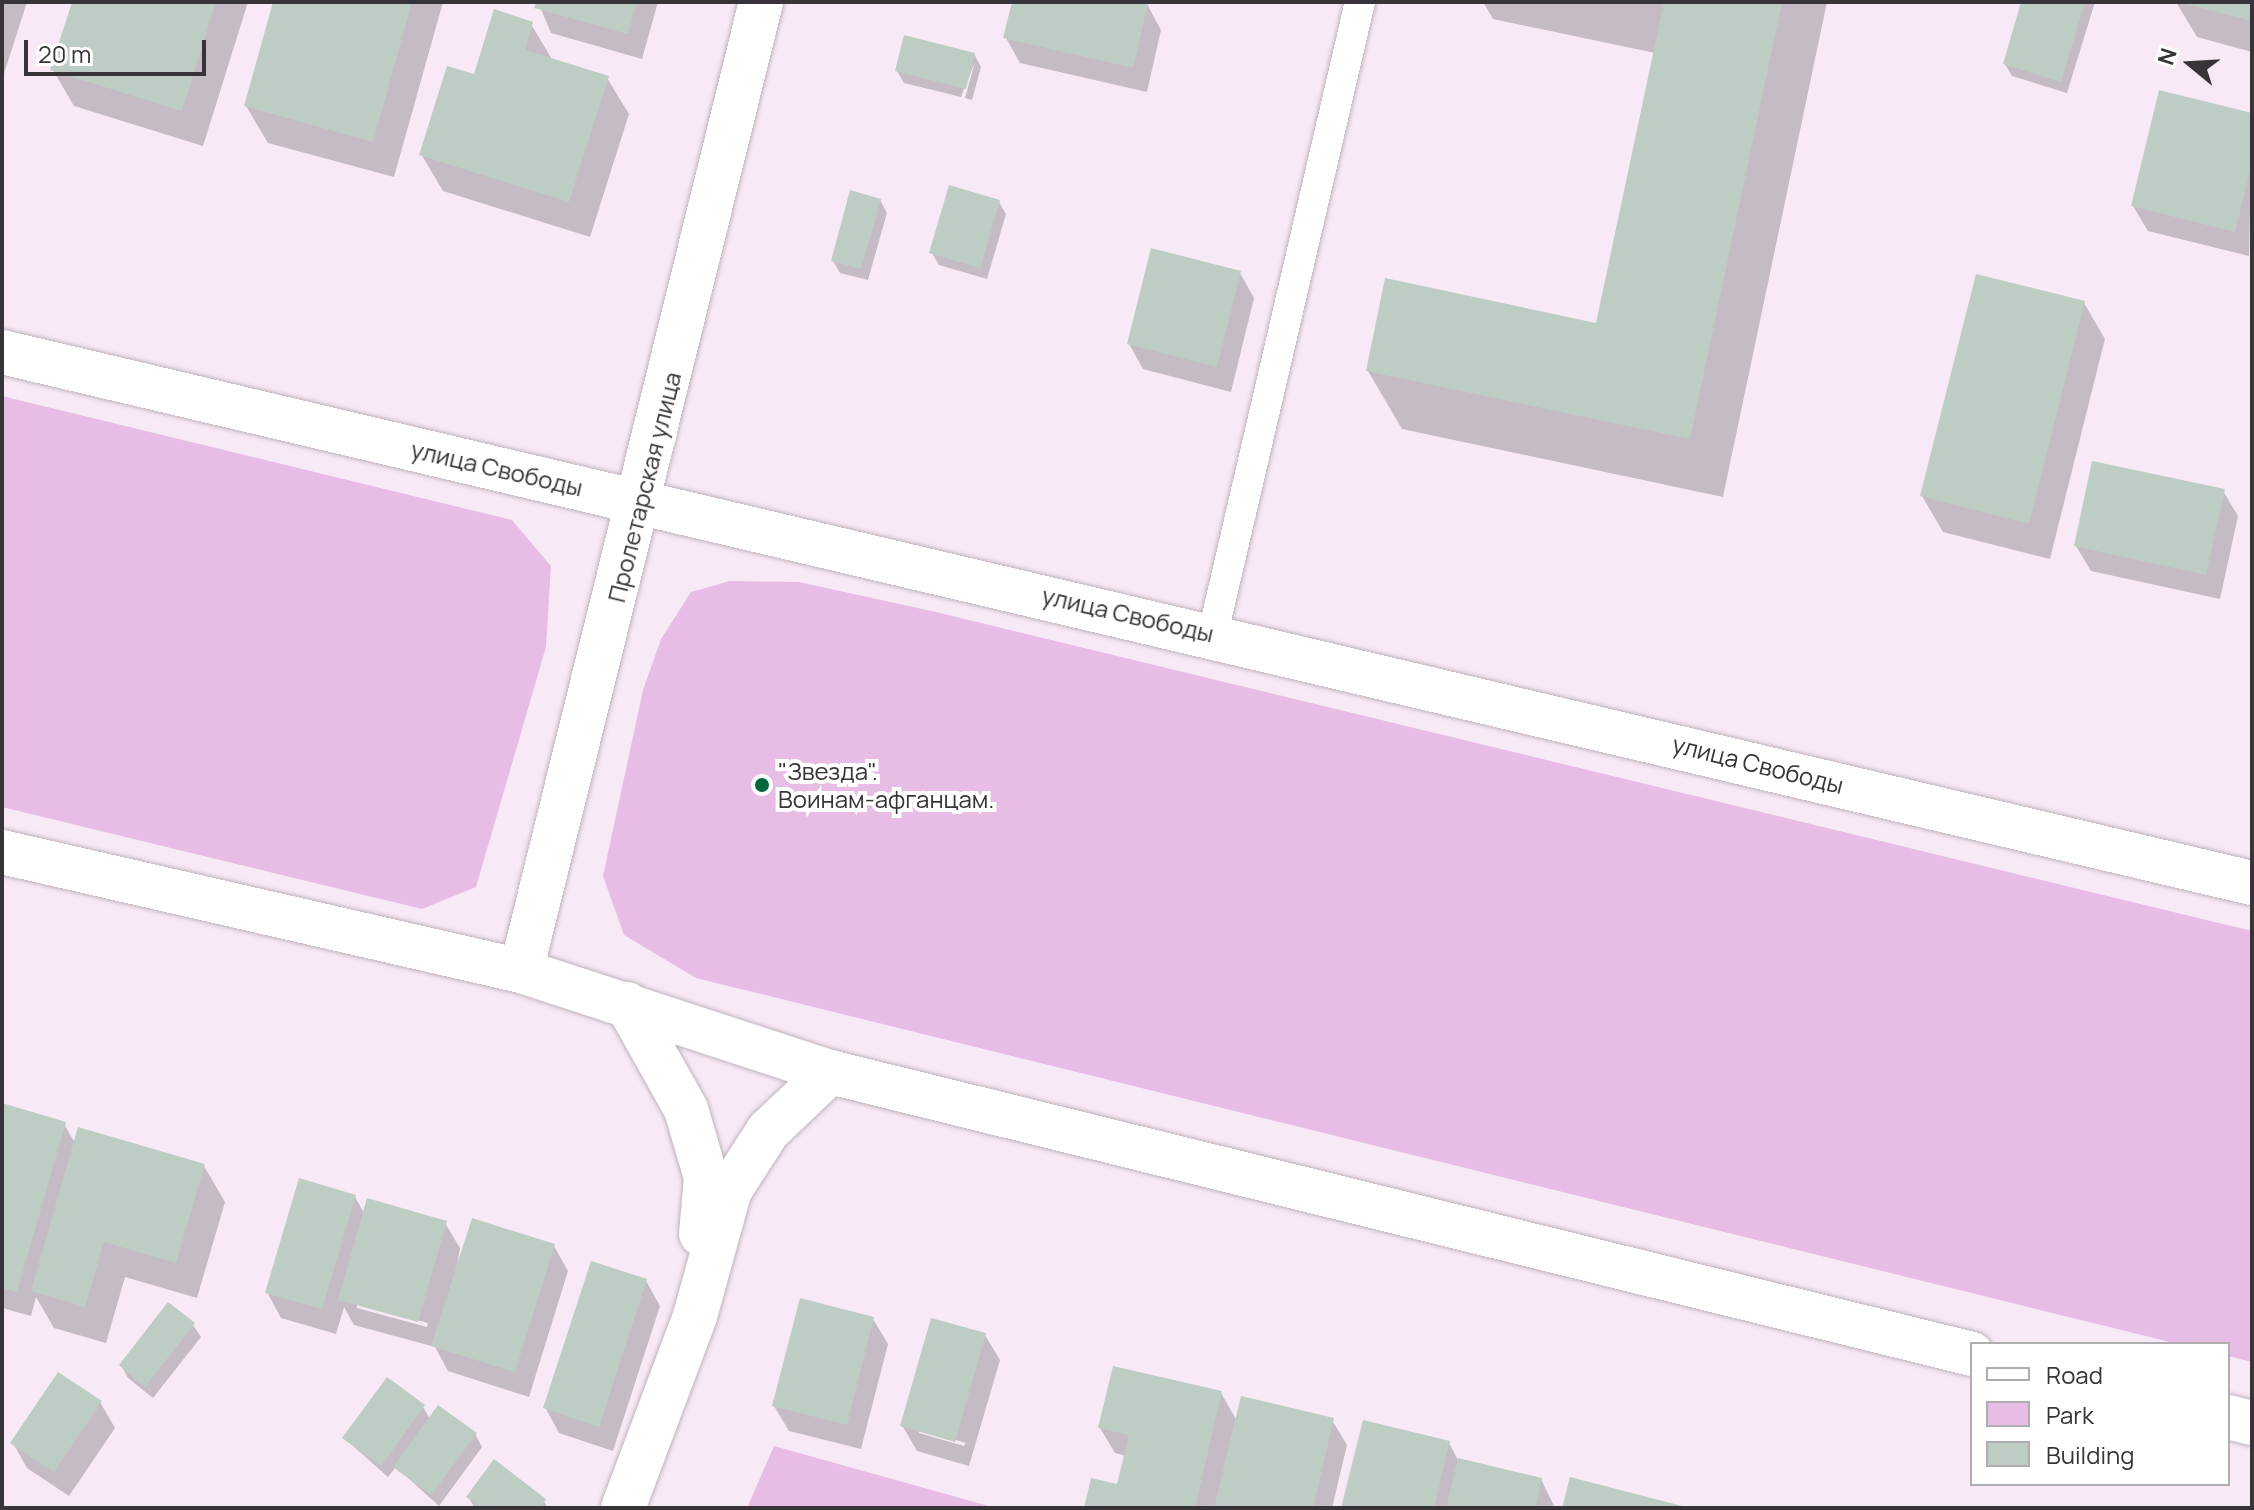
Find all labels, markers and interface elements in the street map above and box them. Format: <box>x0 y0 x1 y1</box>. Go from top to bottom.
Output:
scale bar <box>28 24 210 74</box>
north arrow <box>2150 24 2230 104</box>
text: 20 m <box>38 37 91 70</box>
text: N <box>2150 44 2184 69</box>
street label: Пролетарская улица <box>601 369 687 605</box>
street label: улица Свободы <box>408 434 586 502</box>
street label: улица Свободы <box>1039 580 1217 648</box>
street label: улица Свободы <box>1669 729 1847 799</box>
place label: "Звезда". Воинам-афганцам. <box>778 757 994 813</box>
marker: "Звезда". Воинам-афганцам. <box>753 776 771 794</box>
legend <box>1970 1342 2230 1486</box>
text: Road <box>2046 1358 2103 1391</box>
text: Park <box>2046 1398 2094 1431</box>
text: Building <box>2046 1438 2134 1471</box>

